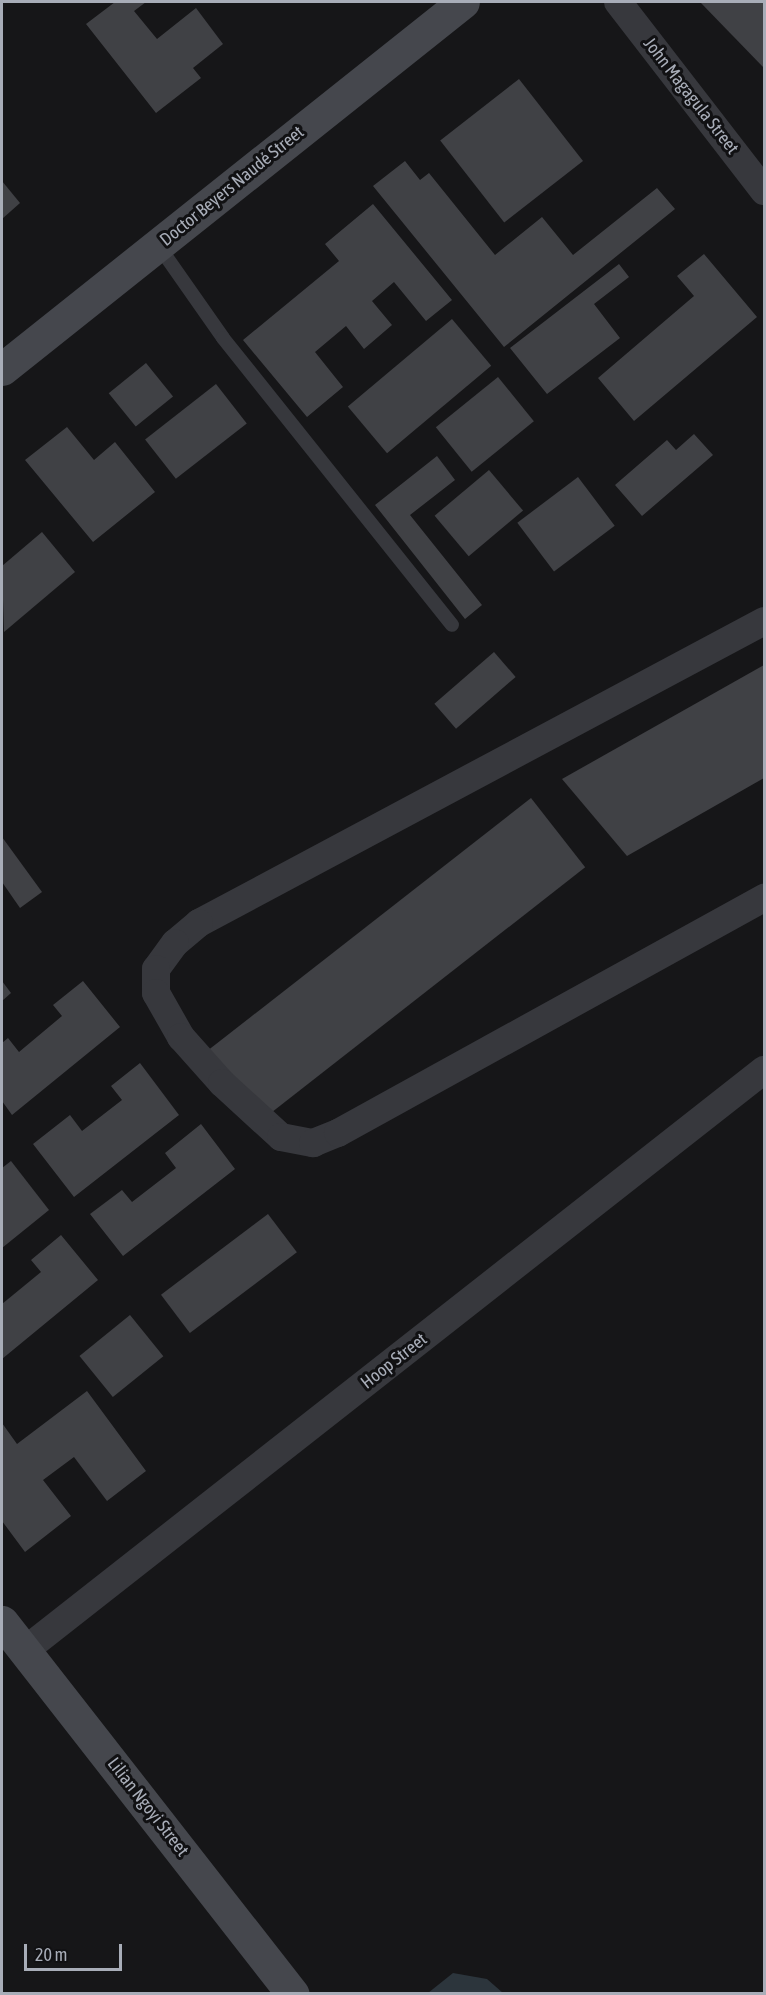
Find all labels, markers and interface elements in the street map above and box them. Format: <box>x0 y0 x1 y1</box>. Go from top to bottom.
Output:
street label: John Magagula Street <box>639 33 743 159</box>
street label: Doctor Beyers Naudé Street <box>156 121 308 251</box>
street label: Hoop Street <box>357 1329 431 1393</box>
street label: Lilian Ngoyi Street <box>103 1753 193 1861</box>
scale bar <box>27 1932 124 1970</box>
text: 20 m <box>35 1944 67 1965</box>

